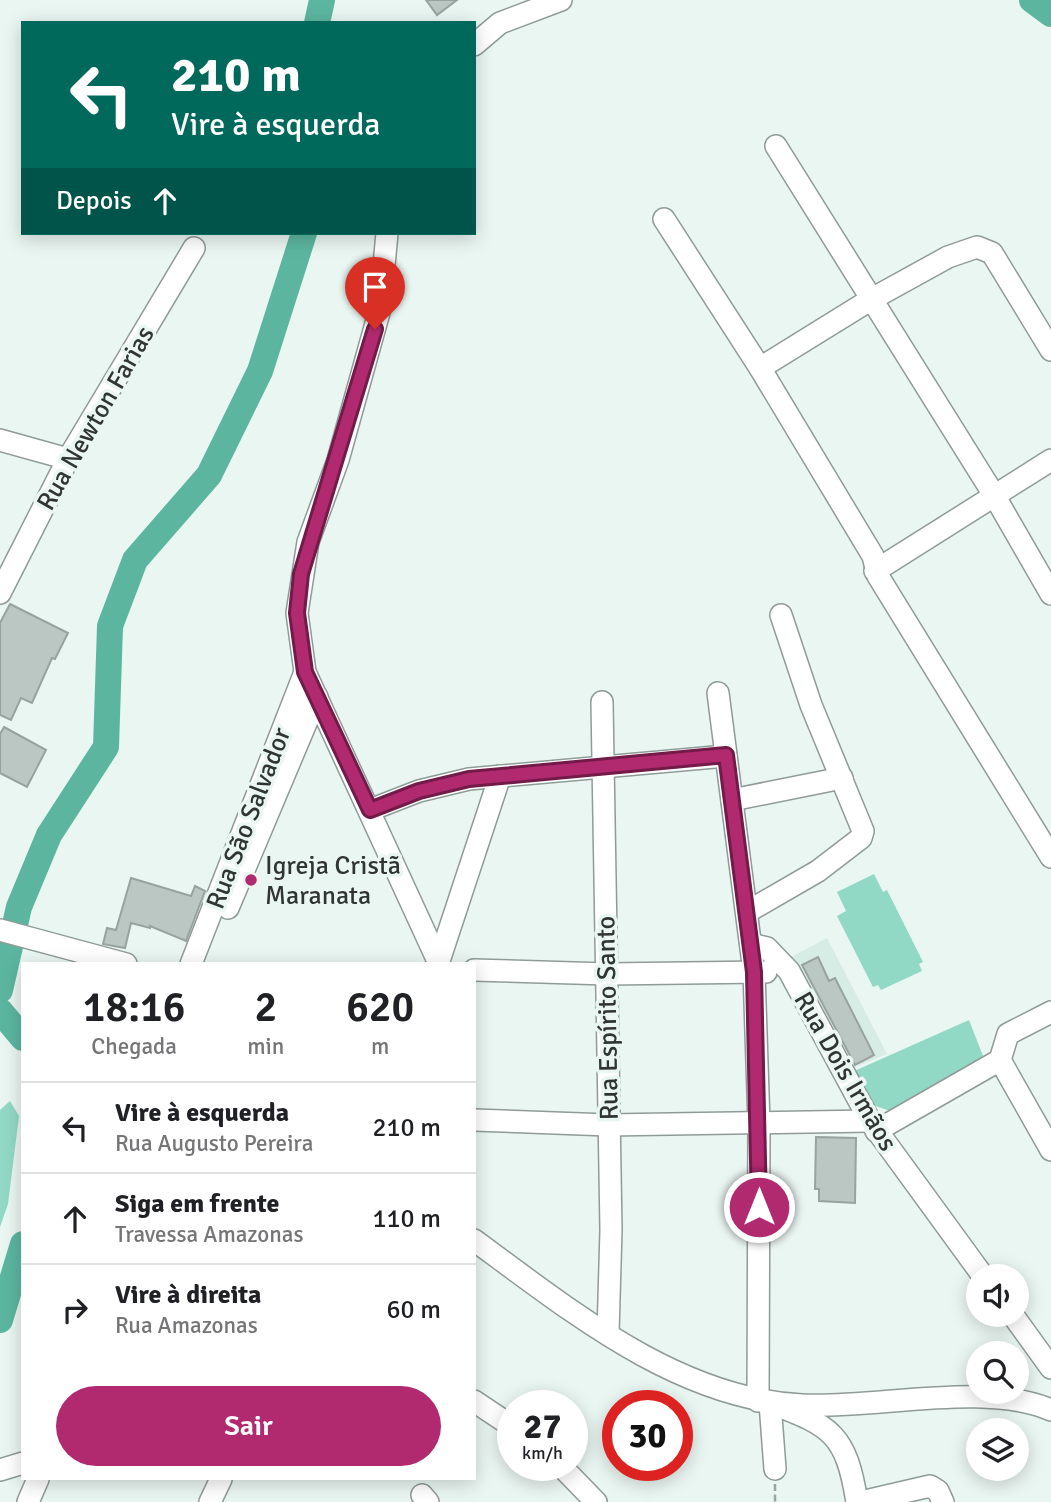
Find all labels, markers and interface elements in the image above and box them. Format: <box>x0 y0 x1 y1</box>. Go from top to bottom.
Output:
text: 210 m <box>171 45 301 105</box>
icon: left <box>56 49 147 140</box>
text: Vire à esquerda <box>171 105 381 144</box>
icon: ahead <box>146 182 184 220</box>
text: Depois <box>56 185 132 217</box>
pin <box>345 257 405 329</box>
icon: arrive <box>356 268 394 306</box>
street label: Rua Newton Farias <box>30 321 162 516</box>
street label: Rua São Salvador <box>200 723 298 914</box>
place label: Igreja Cristã Maranata <box>265 850 401 912</box>
marker: Igreja Cristã Maranata <box>243 872 259 888</box>
street label: Rua Espírito Santo <box>590 916 626 1120</box>
text: 18:16 <box>83 982 185 1033</box>
text: 2 <box>254 982 277 1033</box>
text: 620 <box>346 982 414 1033</box>
street label: Rua Dois Irmãos <box>787 986 904 1157</box>
text: Chegada <box>91 1032 177 1061</box>
text: min <box>247 1032 284 1061</box>
text: m <box>371 1032 389 1061</box>
text: Vire à esquerda <box>115 1097 289 1129</box>
icon: left <box>56 1109 94 1147</box>
text: 210 m <box>372 1112 441 1144</box>
text: Rua Augusto Pereira <box>115 1129 313 1158</box>
position arrow <box>722 1170 796 1244</box>
text: Siga em frente <box>115 1188 279 1220</box>
icon: ahead <box>56 1200 94 1238</box>
text: 110 m <box>372 1203 441 1235</box>
text: Travessa Amazonas <box>115 1220 304 1249</box>
map controls <box>966 1264 1029 1481</box>
button: sound <box>966 1264 1029 1327</box>
text: Vire à direita <box>115 1279 261 1311</box>
icon: right <box>56 1291 94 1329</box>
text: 60 m <box>386 1294 441 1326</box>
text: Rua Amazonas <box>115 1311 258 1340</box>
button: search <box>966 1341 1029 1404</box>
button: Sair <box>56 1386 441 1466</box>
speed limit sign: 30 <box>602 1390 693 1481</box>
text: 27 <box>524 1405 561 1448</box>
button: layers <box>966 1418 1029 1481</box>
text: km/h <box>522 1442 563 1464</box>

